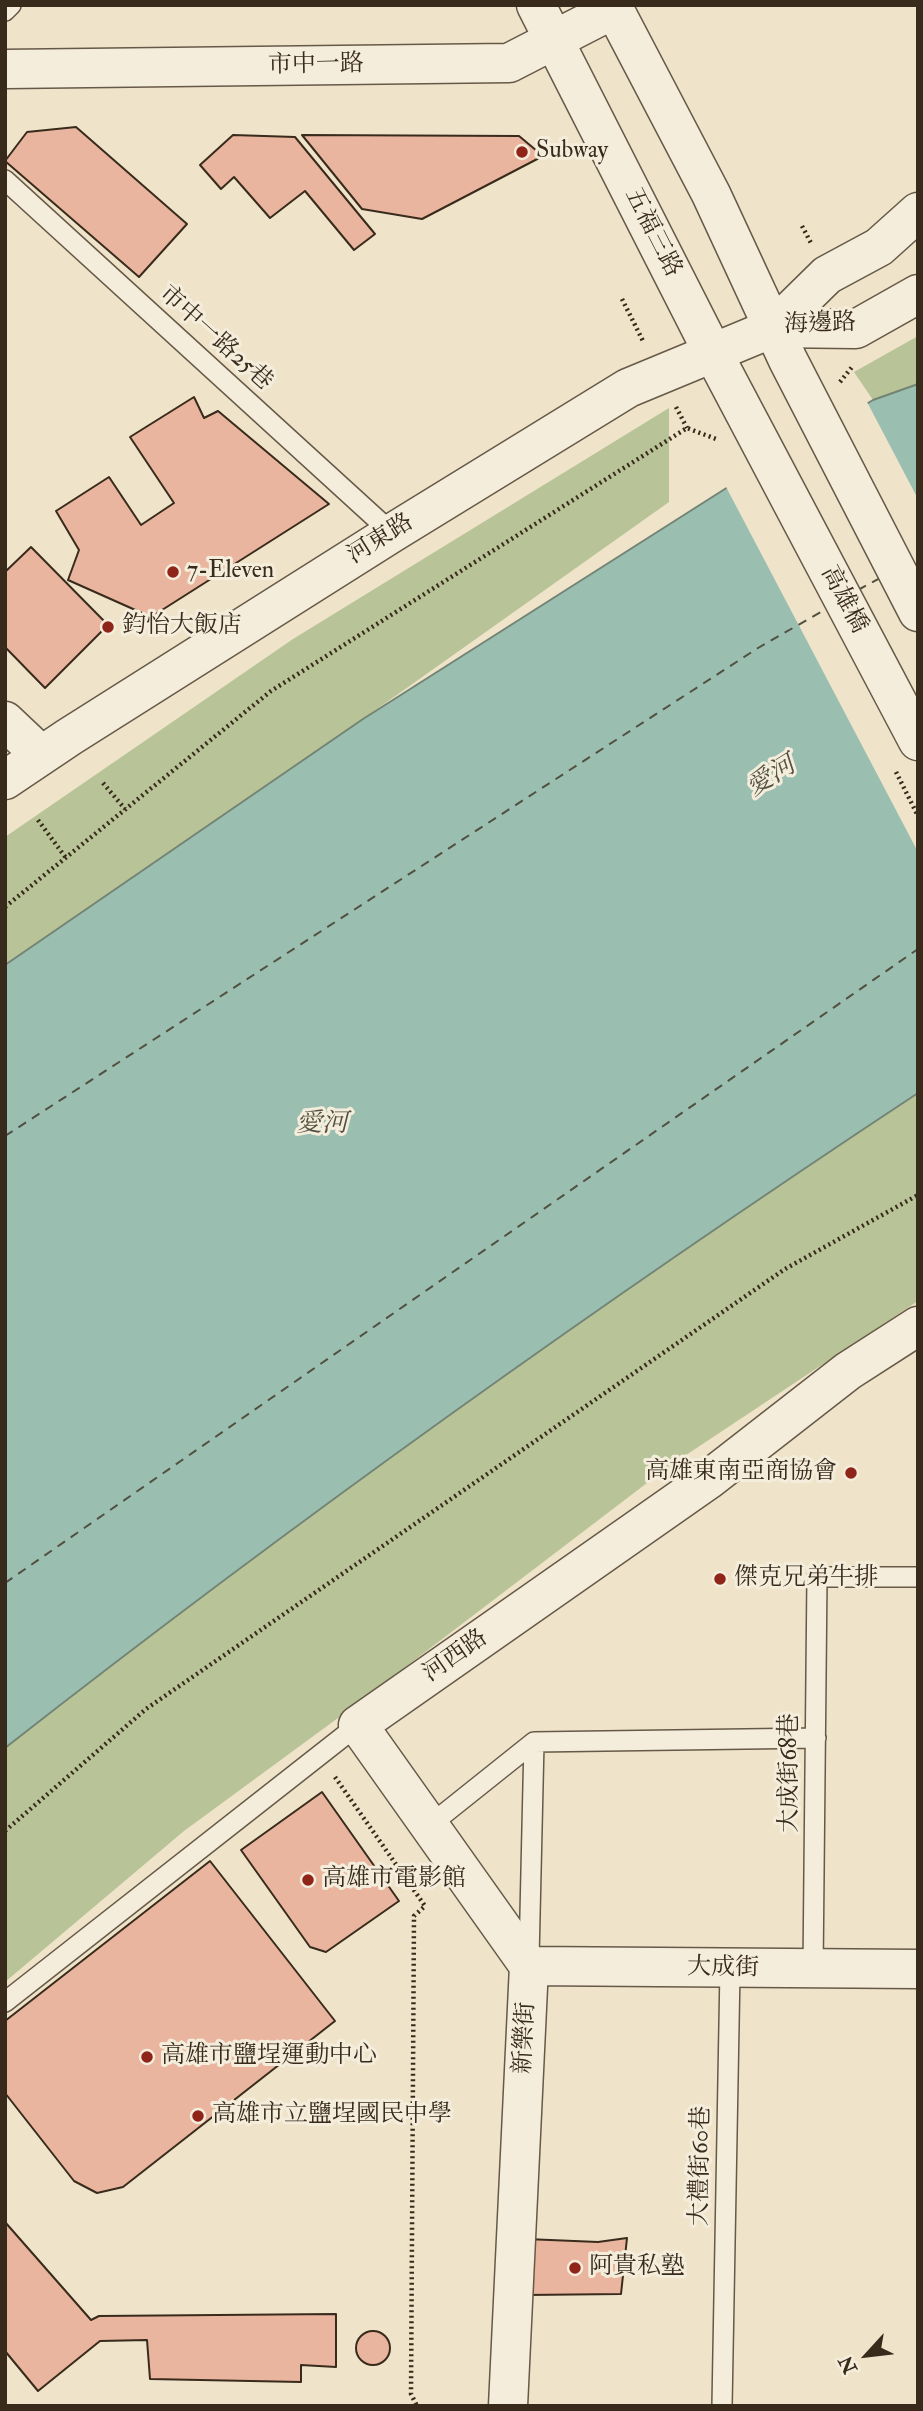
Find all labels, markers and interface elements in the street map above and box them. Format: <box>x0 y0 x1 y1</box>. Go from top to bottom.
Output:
street label: 市中一路 <box>268 51 364 81</box>
place label: Subway <box>536 138 608 166</box>
marker: Subway <box>514 144 530 160</box>
street label: 五福三路 <box>617 184 687 282</box>
street label: 市中一路25巷 <box>152 281 278 397</box>
street label: 海邊路 <box>784 309 856 341</box>
street label: 河東路 <box>343 509 419 571</box>
place label: 7-Eleven <box>187 558 274 586</box>
street label: 高雄橋 <box>813 561 873 639</box>
marker: 7-Eleven <box>165 564 181 580</box>
place label: 鈞怡大飯店 <box>122 613 242 641</box>
marker: 鈞怡大飯店 <box>100 619 116 635</box>
water label: 愛河 <box>742 751 802 805</box>
water label: 愛河 <box>296 1109 348 1141</box>
place label: 高雄東南亞商協會 <box>645 1459 837 1487</box>
marker: 高雄東南亞商協會 <box>843 1465 859 1481</box>
place label: 傑克兄弟牛排 <box>734 1565 878 1593</box>
marker: 傑克兄弟牛排 <box>712 1571 728 1587</box>
street label: 河西路 <box>418 1625 494 1689</box>
street label: 大成街68巷 <box>777 1713 805 1833</box>
place label: 高雄市電影館 <box>322 1866 466 1894</box>
marker: 高雄市電影館 <box>300 1872 316 1888</box>
street label: 大成街 <box>687 1954 759 1984</box>
street label: 新樂街 <box>510 2001 542 2075</box>
place label: 高雄市鹽埕運動中心 <box>161 2043 377 2071</box>
marker: 高雄市鹽埕運動中心 <box>139 2049 155 2065</box>
place label: 高雄市立鹽埕國民中學 <box>212 2102 452 2130</box>
street label: 大禮街60巷 <box>687 2106 717 2226</box>
marker: 高雄市立鹽埕國民中學 <box>190 2108 206 2124</box>
place label: 阿貴私塾 <box>589 2254 685 2282</box>
marker: 阿貴私塾 <box>567 2260 583 2276</box>
north arrow <box>832 2320 902 2390</box>
text: N <box>834 2352 863 2378</box>

